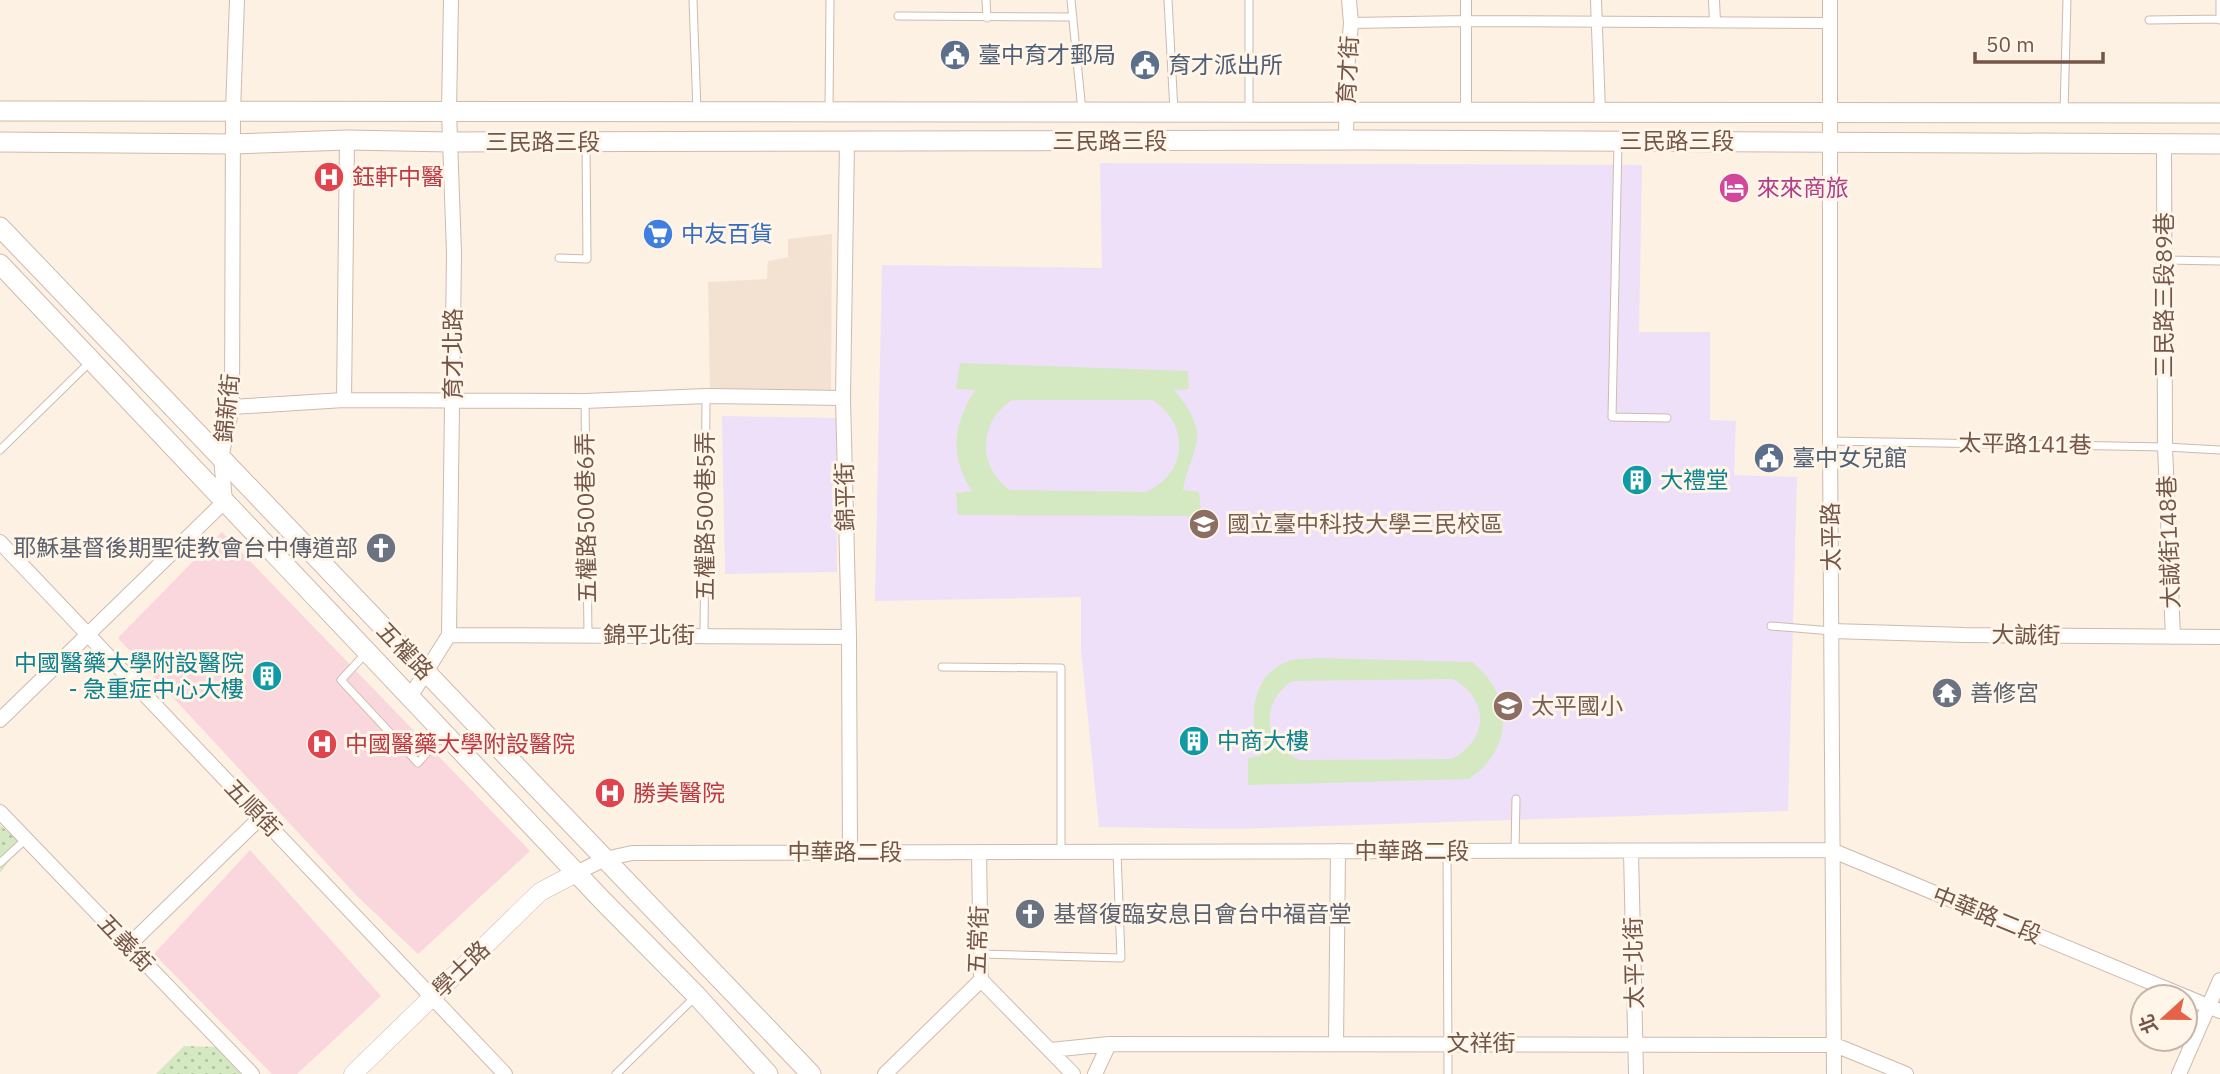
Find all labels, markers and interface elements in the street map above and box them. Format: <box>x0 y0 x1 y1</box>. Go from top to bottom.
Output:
scale bar <box>1975 21 2103 65</box>
text: 50 m <box>1986 30 2035 58</box>
street label: 育才街 <box>1330 35 1364 105</box>
public building icon: 臺中育才郵局 <box>938 38 972 72</box>
place label: 臺中育才郵局 <box>978 39 1116 69</box>
public building icon: 育才派出所 <box>1128 48 1162 82</box>
place label: 育才派出所 <box>1168 49 1283 79</box>
street label: 三民路三段 <box>1053 125 1168 155</box>
street label: 三民路三段 <box>1620 125 1735 155</box>
street label: 三民路三段 <box>486 126 601 156</box>
hospital icon: 鈺軒中醫 <box>312 160 346 194</box>
place label: 鈺軒中醫 <box>352 161 444 191</box>
hotel icon: 來來商旅 <box>1717 171 1751 205</box>
place label: 來來商旅 <box>1757 172 1849 202</box>
street label: 三民路三段89巷 <box>2148 212 2178 378</box>
supermarket icon: 中友百貨 <box>641 217 675 251</box>
place label: 中友百貨 <box>681 218 773 248</box>
street label: 育才北路 <box>437 308 467 400</box>
street label: 錦新街 <box>207 372 245 444</box>
street label: 太平路141巷 <box>1958 427 2092 459</box>
street label: 五權路500巷5弄 <box>689 431 719 601</box>
street label: 五權路500巷6弄 <box>569 433 601 603</box>
public building icon: 臺中女兒館 <box>1752 441 1786 475</box>
place label: 臺中女兒館 <box>1792 442 1907 472</box>
street label: 錦平街 <box>828 462 860 532</box>
building icon: 大禮堂 <box>1620 463 1654 497</box>
place label: 大禮堂 <box>1660 464 1729 494</box>
street label: 大誠街148巷 <box>2151 475 2185 609</box>
street label: 太平路 <box>1814 502 1846 572</box>
school or university icon: 國立臺中科技大學三民校區 <box>1187 507 1221 541</box>
place label: 國立臺中科技大學三民校區 <box>1227 508 1503 538</box>
church icon: 耶穌基督後期聖徒教會台中傳道部 <box>364 531 398 565</box>
place label: 耶穌基督後期聖徒教會台中傳道部 <box>13 532 358 562</box>
street label: 五權路 <box>371 615 440 686</box>
street label: 大誠街 <box>1991 618 2061 650</box>
street label: 錦平北街 <box>603 619 695 649</box>
place label: 中國醫藥大學附設醫院 - 急重症中心大樓 <box>14 647 244 703</box>
building icon: 中國醫藥大學附設醫院 - 急重症中心大樓 <box>250 659 284 693</box>
temple icon: 善修宮 <box>1930 676 1964 710</box>
place label: 善修宮 <box>1970 677 2039 707</box>
school or university icon: 太平國小 <box>1491 689 1525 723</box>
place label: 太平國小 <box>1531 690 1623 720</box>
building icon: 中商大樓 <box>1177 724 1211 758</box>
place label: 中商大樓 <box>1217 725 1309 755</box>
hospital icon: 中國醫藥大學附設醫院 <box>305 727 339 761</box>
place label: 中國醫藥大學附設醫院 <box>345 728 575 758</box>
street label: 五順街 <box>219 772 288 843</box>
hospital icon: 勝美醫院 <box>593 776 627 810</box>
place label: 勝美醫院 <box>633 777 725 807</box>
street label: 中華路二段 <box>1355 835 1470 865</box>
street label: 中華路二段 <box>788 836 903 866</box>
street label: 中華路二段 <box>1928 879 2046 950</box>
church icon: 基督復臨安息日會台中福音堂 <box>1013 897 1047 931</box>
place label: 基督復臨安息日會台中福音堂 <box>1053 898 1352 928</box>
street label: 五常街 <box>961 905 993 975</box>
street label: 五義街 <box>92 907 161 978</box>
street label: 太平北街 <box>1617 917 1649 1009</box>
street label: 學士路 <box>425 934 496 1003</box>
north arrow <box>2129 983 2199 1053</box>
text: 北 <box>2134 1011 2163 1037</box>
street label: 文祥街 <box>1447 1027 1516 1057</box>

